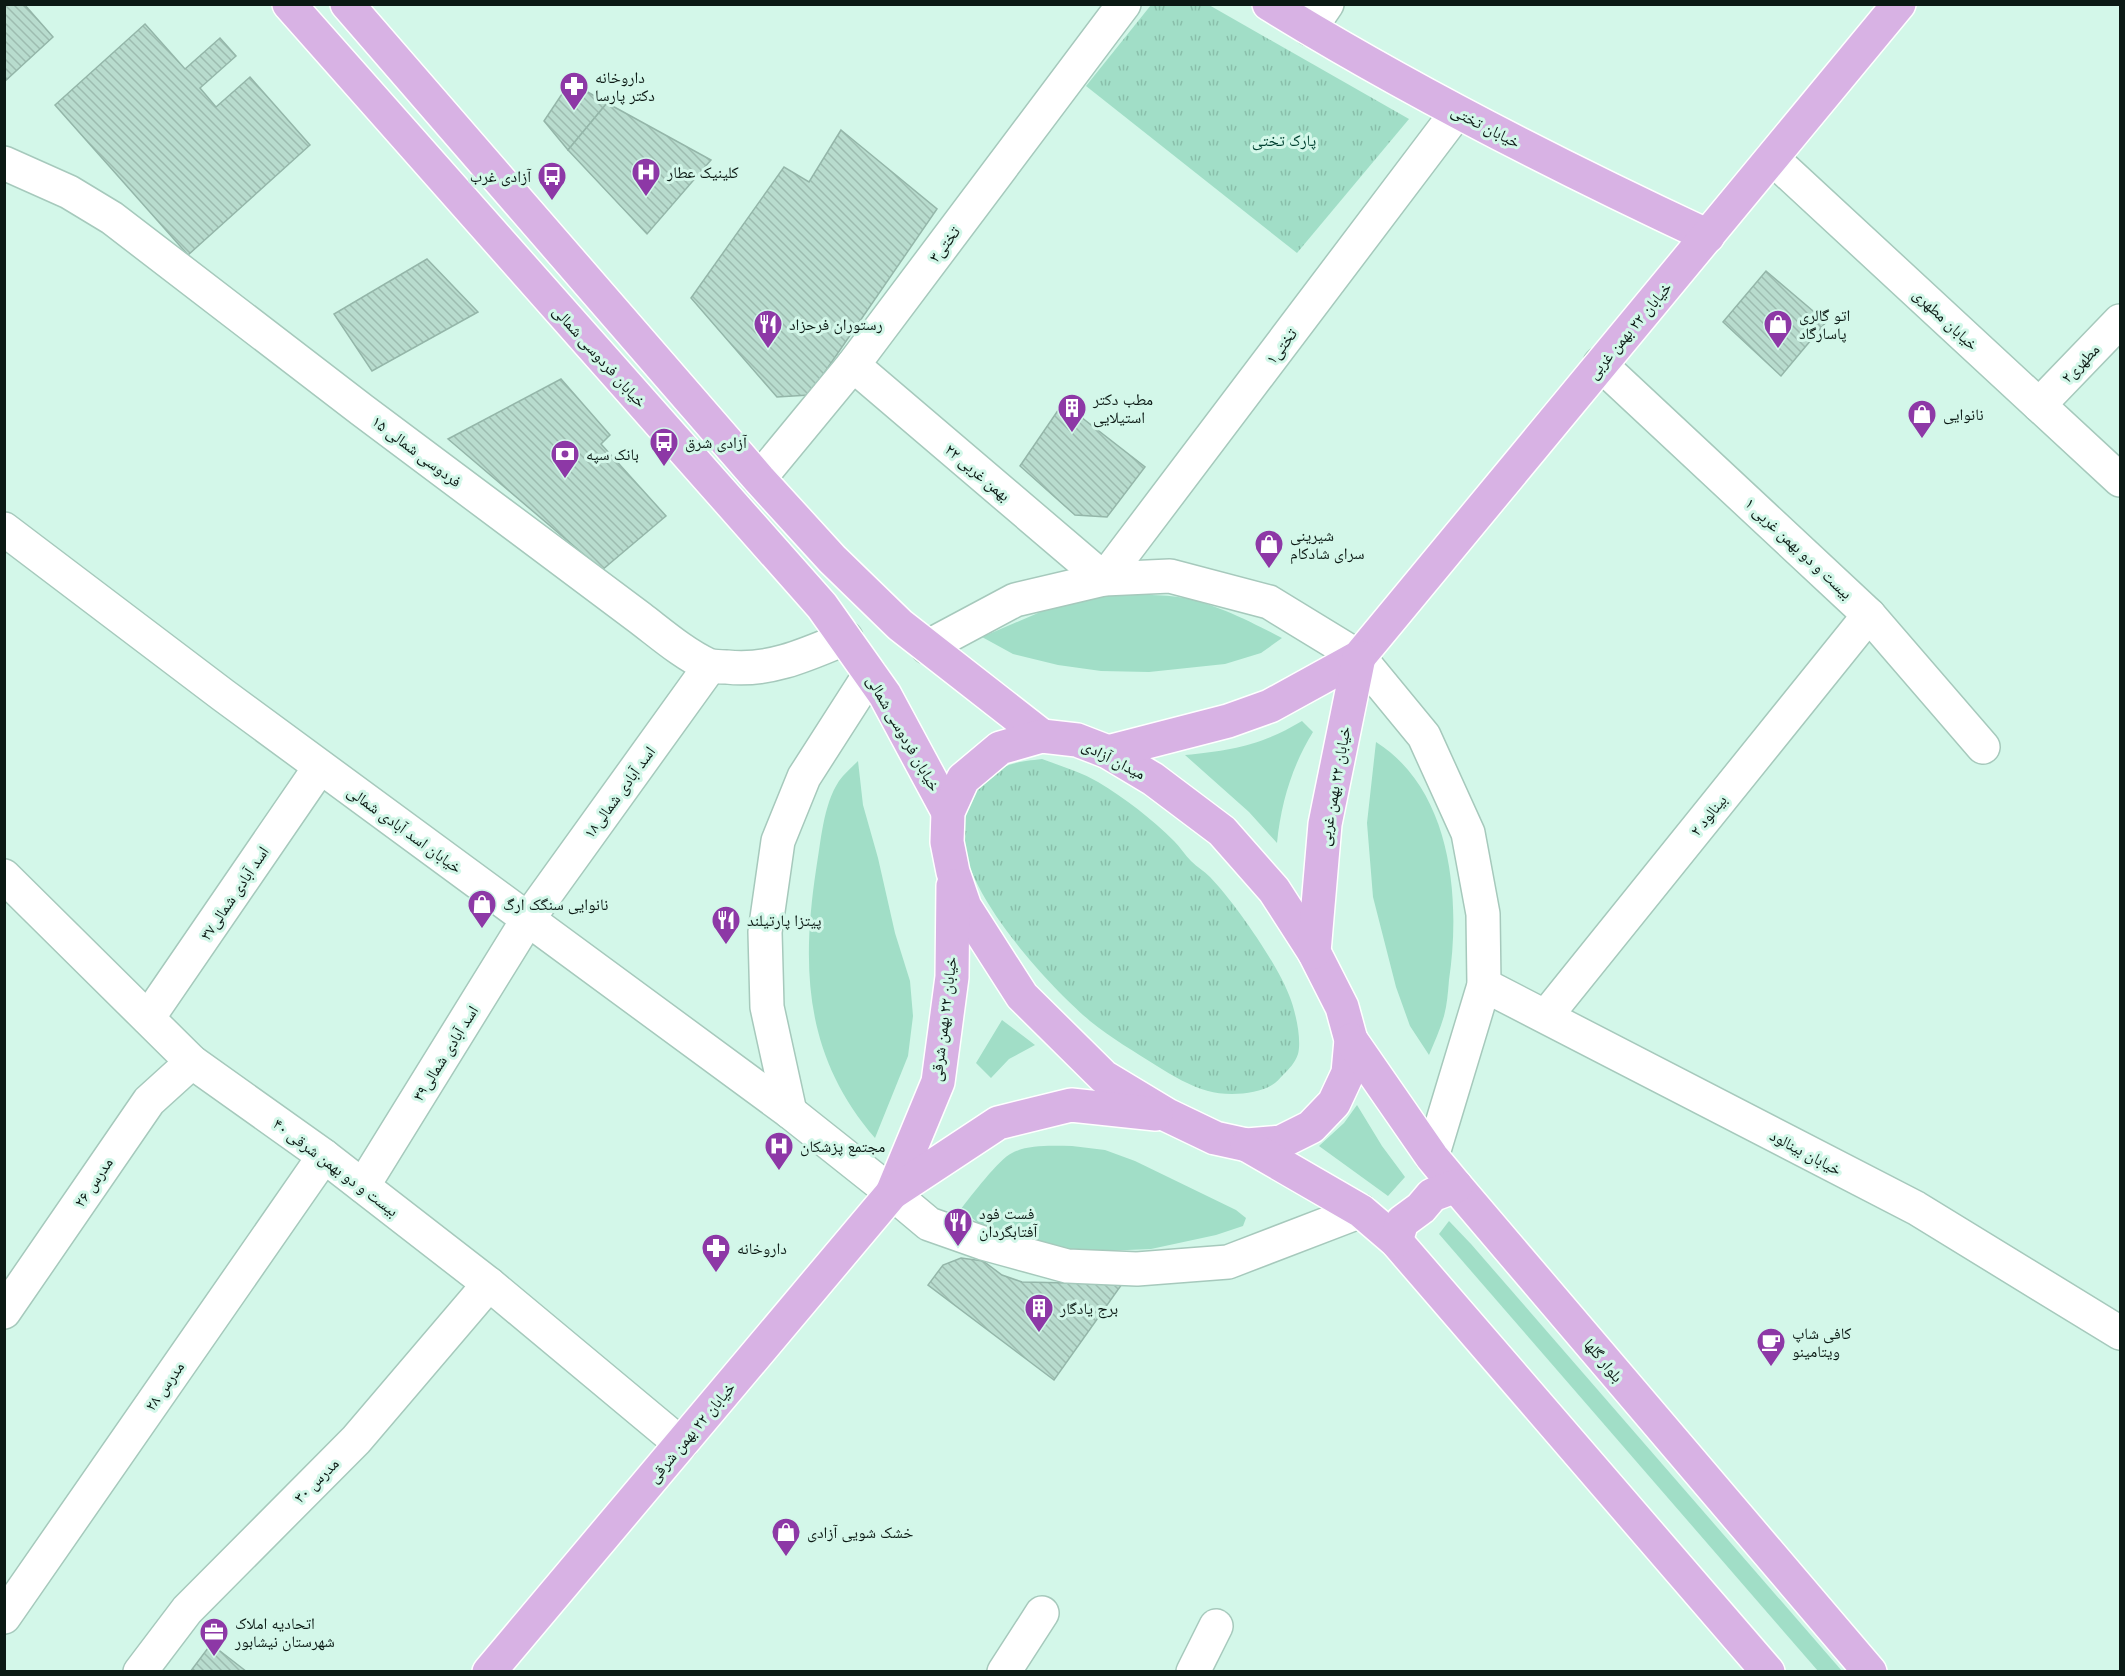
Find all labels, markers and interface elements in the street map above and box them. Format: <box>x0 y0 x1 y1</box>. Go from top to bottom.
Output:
place label: داروخانه دکتر پارسا <box>595 68 655 106</box>
pharmacy icon: داروخانه دکتر پارسا <box>558 70 590 112</box>
street label: خیابان تختی <box>1448 101 1523 153</box>
park label: پارک تختی <box>1252 131 1316 151</box>
hospital icon: کلینیک عطار <box>630 156 662 198</box>
bus stop icon: آزادی غرب <box>536 160 568 202</box>
place label: کلینیک عطار <box>666 163 739 183</box>
place label: آزادی غرب <box>470 167 532 187</box>
street label: تختی۳ <box>925 222 965 267</box>
street label: خیابان ۲۲ بهمن غربی <box>1583 278 1676 383</box>
street label: خیابان مطهری <box>1909 285 1982 355</box>
street label: خیابان فردوسی شمالی <box>548 301 650 412</box>
place label: اتو گالری پاسارگاد <box>1799 306 1850 344</box>
restaurant icon: رستوران فرحزاد <box>752 308 784 350</box>
shop icon: اتو گالری پاسارگاد <box>1762 308 1794 350</box>
place label: رستوران فرحزاد <box>789 315 883 335</box>
street label: تختی۱ <box>1262 324 1302 369</box>
street label: مطهری۲ <box>2057 340 2104 388</box>
place label: مطب دکتر استیلایی <box>1092 390 1153 428</box>
building icon: مطب دکتر استیلایی <box>1056 392 1088 434</box>
shop icon: نانوایی <box>1906 398 1938 440</box>
place label: نانوایی <box>1943 405 1984 425</box>
street label: فردوسی شمالی ۱۵ <box>368 412 465 492</box>
bus stop icon: آزادی شرق <box>648 426 680 468</box>
place label: آزادی شرق <box>685 433 748 453</box>
bank icon: بانک سپه <box>549 438 581 480</box>
street label: ۲۲ بهمن غربی <box>941 440 1014 506</box>
place label: بانک سپه <box>586 445 639 465</box>
street label: بیست و دو بهمن غربی ۱ <box>1740 494 1856 604</box>
place label: شیرینی سرای شادکام <box>1290 526 1365 564</box>
shop icon: شیرینی سرای شادکام <box>1253 528 1285 570</box>
street label: خیابان فردوسی شمالی <box>862 672 944 795</box>
street label: خیابان ۲۲ بهمن غربی <box>1315 725 1355 848</box>
street label: میدان آزادی <box>1079 735 1149 784</box>
street label: اسد آبادی شمالی۱۸ <box>580 743 660 843</box>
street label: خیابان اسد آبادی شمالی <box>343 782 466 878</box>
street label: بینالود ۲ <box>1686 791 1732 840</box>
street label: اسد آبادی شمالی۳۷ <box>196 843 274 944</box>
shop icon: نانوایی سنگک ارگ <box>466 888 498 930</box>
place label: نانوایی سنگک ارگ <box>503 895 608 915</box>
restaurant icon: پیتزا پارتیلند <box>710 904 742 946</box>
place label: پیتزا پارتیلند <box>747 911 822 931</box>
street label: خیابان ۲۲ بهمن شرقی <box>926 955 962 1083</box>
street label: اسد آبادی شمالی۳۹ <box>408 1002 483 1105</box>
street label: بیست و دو بهمن شرقی ۴۰ <box>269 1114 402 1221</box>
street label: خیابان بینالود <box>1766 1126 1845 1180</box>
hospital icon: مجتمع پزشکان <box>763 1130 795 1172</box>
place label: مجتمع پزشکان <box>800 1137 885 1157</box>
street label: مدرس ۲۶ <box>70 1154 118 1211</box>
place label: فست فود آفتابگردان <box>979 1204 1038 1242</box>
restaurant icon: فست فود آفتابگردان <box>942 1206 974 1248</box>
pharmacy icon: داروخانه <box>700 1232 732 1274</box>
place label: داروخانه <box>737 1239 787 1259</box>
building icon: برج یادگار <box>1023 1292 1055 1334</box>
place label: برج یادگار <box>1059 1299 1118 1319</box>
place label: کافی شاپ ویتامینو <box>1792 1324 1852 1362</box>
cafe icon: کافی شاپ ویتامینو <box>1755 1326 1787 1368</box>
street label: بلوار گلها <box>1579 1335 1627 1386</box>
street label: مدرس ۲۸ <box>141 1358 189 1415</box>
street label: خیابان ۲۲ بهمن شرقی <box>644 1378 740 1487</box>
street label: مدرس ۳۰ <box>290 1454 344 1508</box>
shop icon: خشک شویی آزادی <box>770 1516 802 1558</box>
place label: خشک شویی آزادی <box>807 1523 913 1543</box>
place label: اتحادیه املاک شهرستان نیشابور <box>234 1614 335 1652</box>
office icon: اتحادیه املاک شهرستان نیشابور <box>198 1616 230 1658</box>

